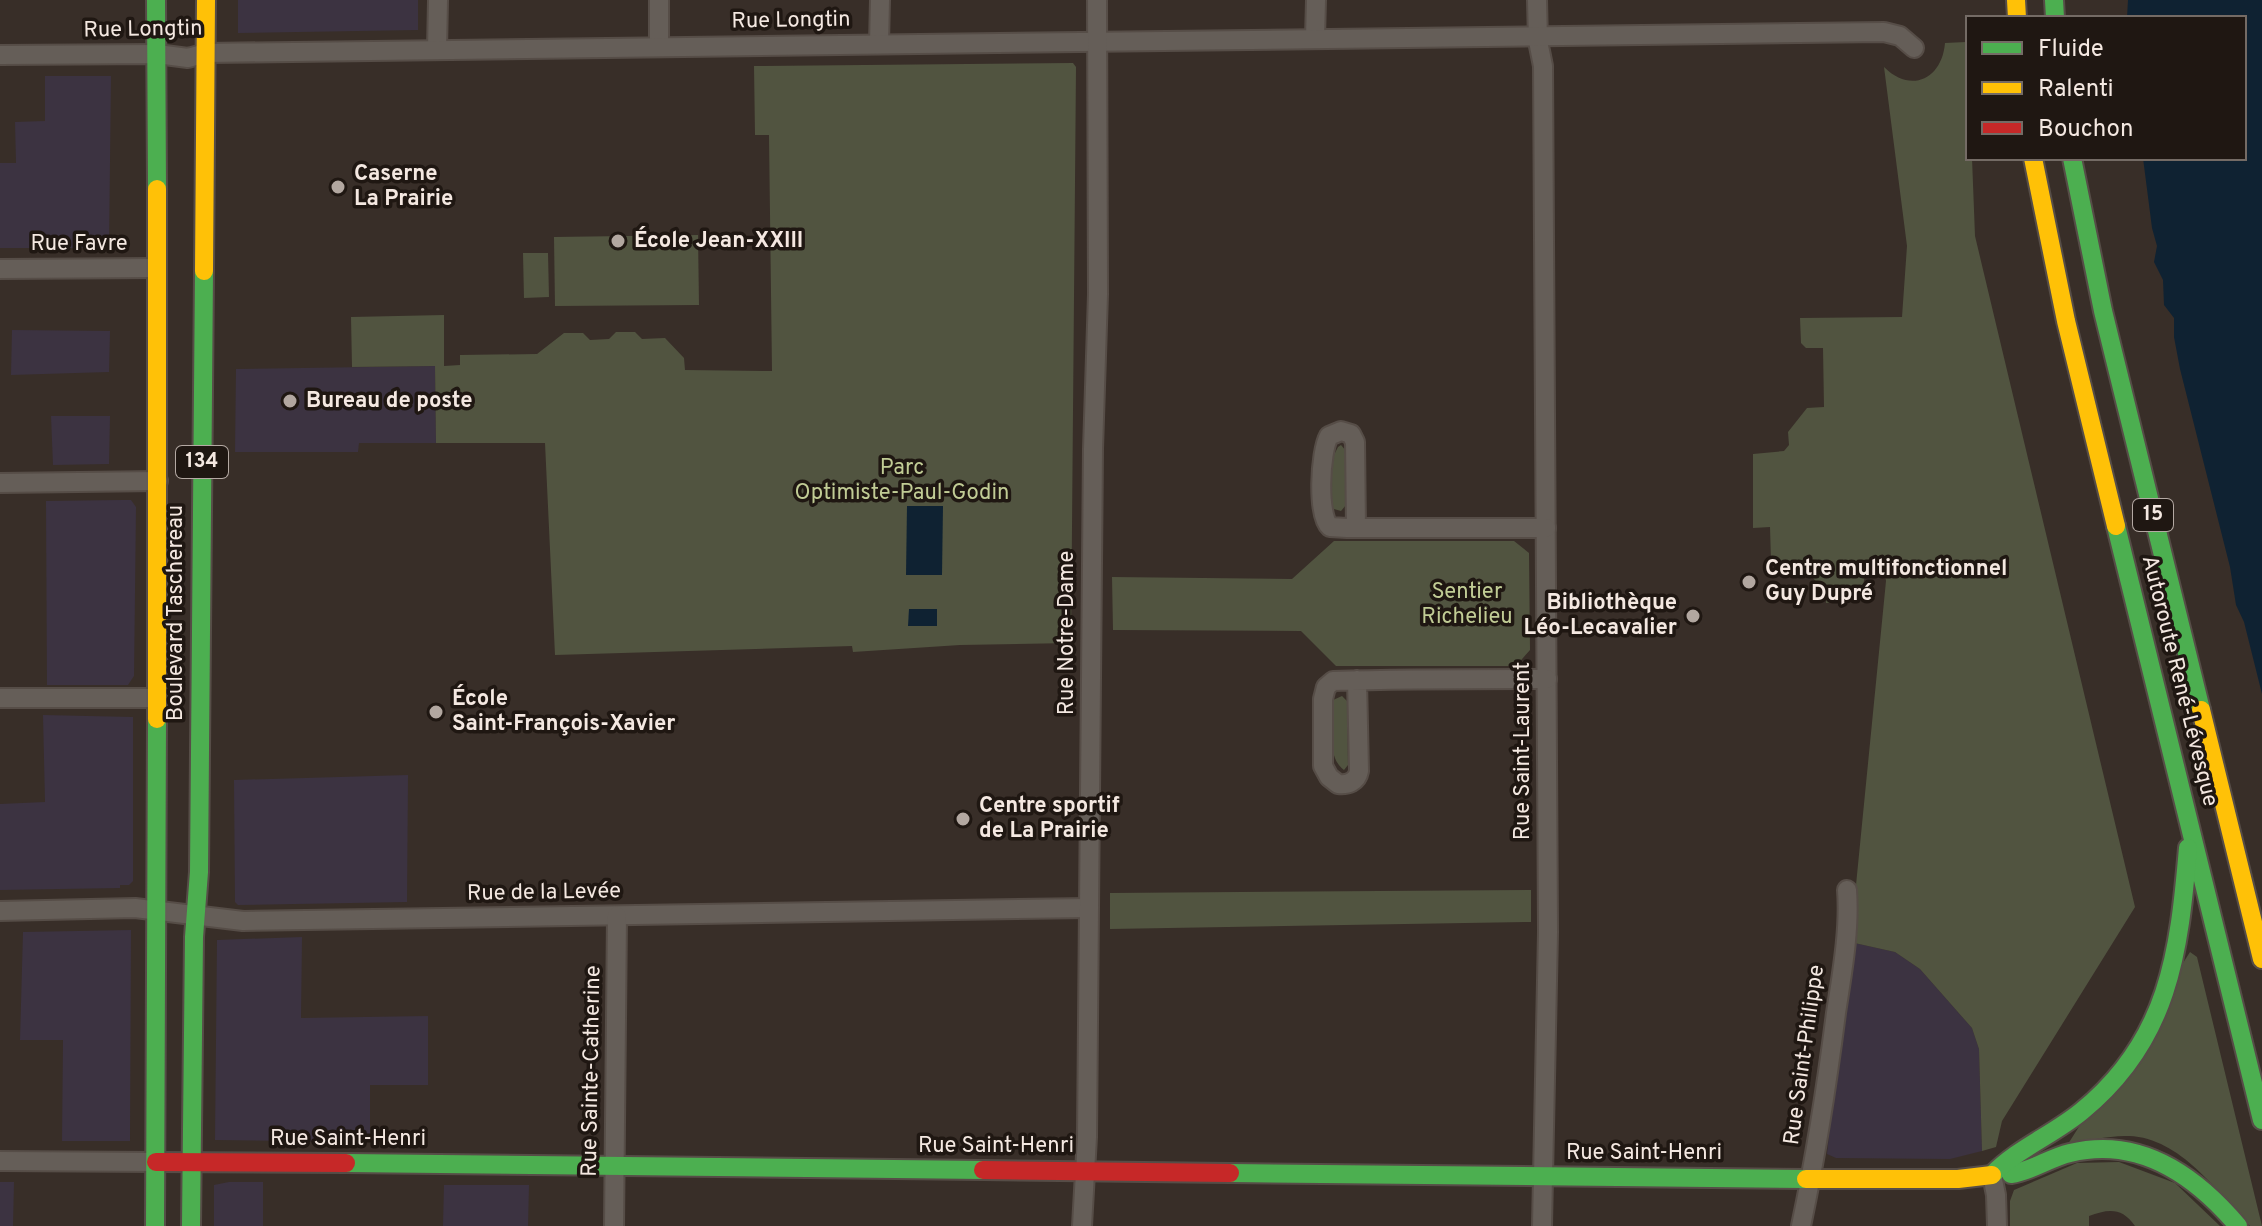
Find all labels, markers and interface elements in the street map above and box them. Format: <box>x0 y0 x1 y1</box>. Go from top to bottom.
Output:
street label: Rue Longtin <box>731 6 851 36</box>
street label: Rue Longtin <box>83 15 203 45</box>
legend <box>1966 16 2246 160</box>
text: Fluide <box>2038 35 2104 65</box>
text: Ralenti <box>2038 75 2114 105</box>
text: Bouchon <box>2038 115 2133 145</box>
place label: Caserne La Prairie <box>354 161 453 213</box>
marker: Caserne La Prairie <box>329 178 347 196</box>
place label: École Jean-XXIII <box>634 226 803 255</box>
street label: Rue Favre <box>30 231 128 258</box>
marker: École Jean-XXIII <box>609 232 627 250</box>
place label: Bureau de poste <box>306 388 473 415</box>
marker: Bureau de poste <box>281 392 299 410</box>
road number: 134 <box>176 446 228 478</box>
park label: Parc Optimiste-Paul-Godin <box>795 455 1009 507</box>
road number: 15 <box>2133 499 2173 531</box>
street label: Boulevard Taschereau <box>163 505 190 721</box>
street label: Rue Notre-Dame <box>1054 551 1081 715</box>
street label: Autoroute René-Lévesque <box>2135 553 2223 809</box>
place label: Centre multifonctionnel Guy Dupré <box>1765 556 2008 608</box>
marker: Centre multifonctionnel Guy Dupré <box>1740 573 1758 591</box>
park label: Sentier Richelieu <box>1421 579 1513 631</box>
place label: Bibliothèque Léo-Lecavalier <box>1524 590 1677 642</box>
marker: Bibliothèque Léo-Lecavalier <box>1684 607 1702 625</box>
street label: Rue Saint-Laurent <box>1510 662 1537 840</box>
place label: École Saint-François-Xavier <box>452 684 675 738</box>
marker: École Saint-François-Xavier <box>427 703 445 721</box>
place label: Centre sportif de La Prairie <box>979 793 1120 845</box>
marker: Centre sportif de La Prairie <box>954 810 972 828</box>
street label: Rue de la Levée <box>467 878 621 908</box>
street label: Rue Saint-Philippe <box>1779 963 1831 1147</box>
street label: Rue Sainte-Catherine <box>577 965 607 1177</box>
street label: Rue Saint-Henri <box>270 1126 426 1153</box>
street label: Rue Saint-Henri <box>918 1133 1074 1160</box>
street label: Rue Saint-Henri <box>1566 1140 1722 1167</box>

